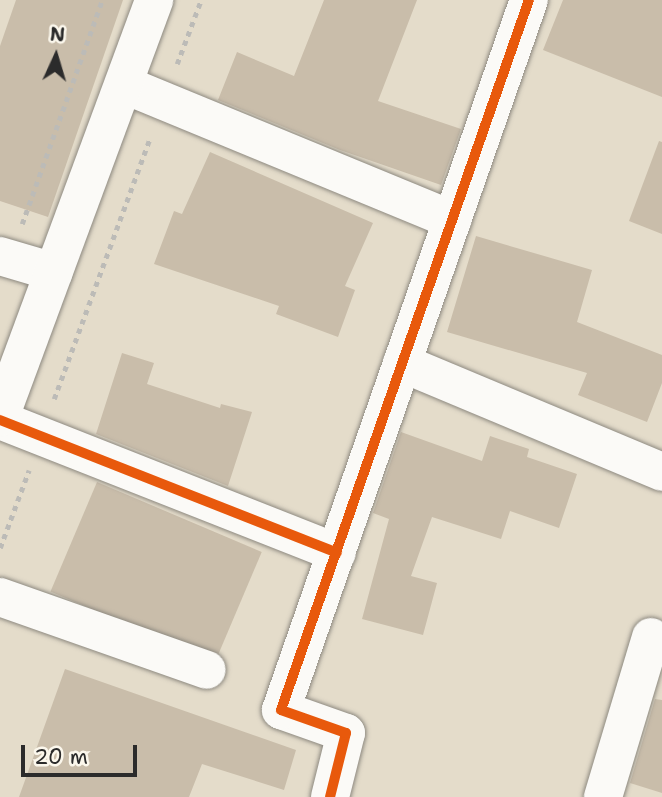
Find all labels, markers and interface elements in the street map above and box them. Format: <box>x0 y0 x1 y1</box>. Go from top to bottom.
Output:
north arrow <box>21 21 91 91</box>
text: N <box>49 22 66 48</box>
scale bar <box>24 730 140 774</box>
text: 20 m <box>34 743 88 771</box>

